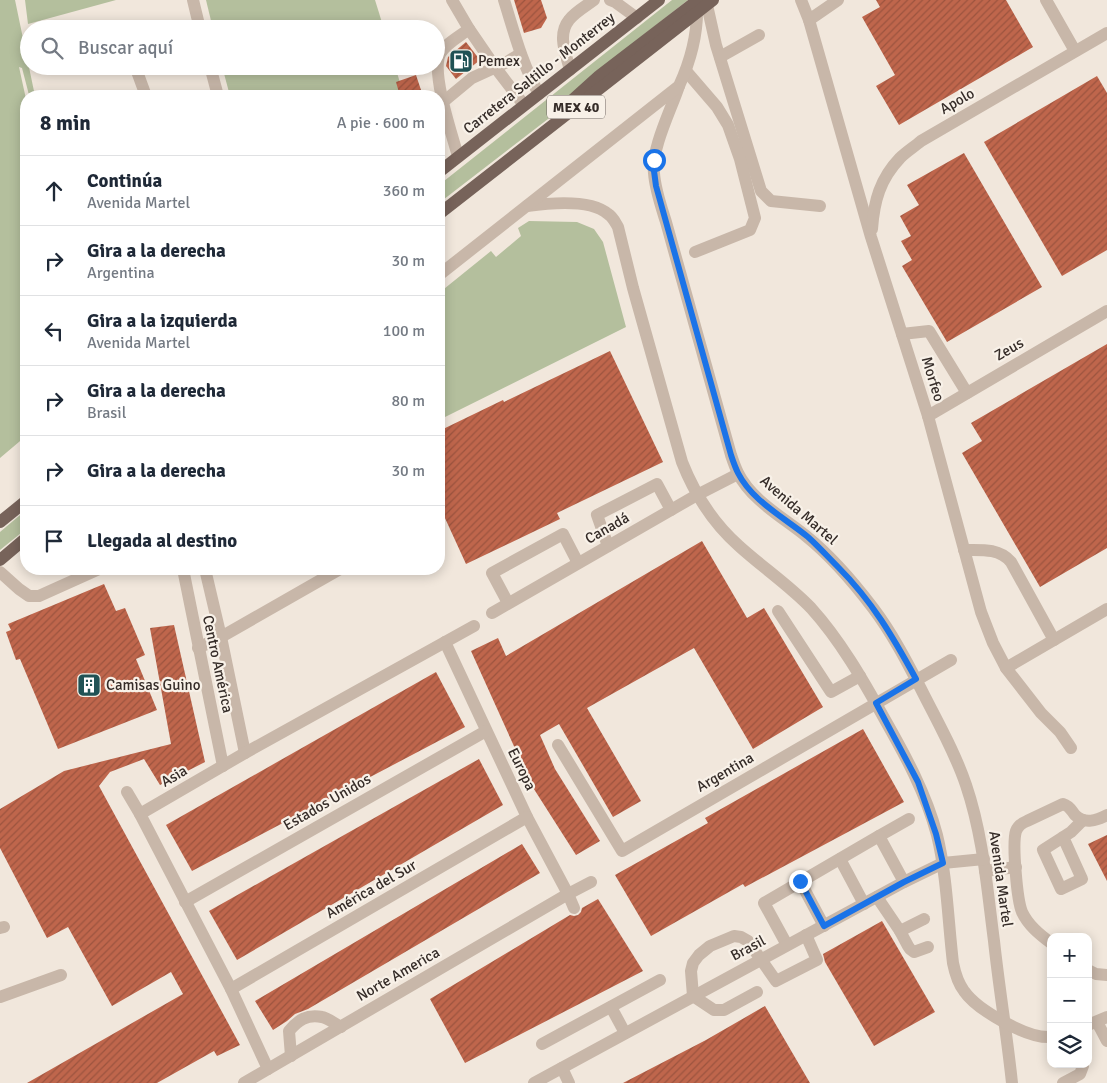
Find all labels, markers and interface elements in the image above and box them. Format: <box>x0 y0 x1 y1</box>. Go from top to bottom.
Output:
street label: Carretera Saltillo - Monterrey <box>460 8 618 138</box>
search box <box>20 20 445 75</box>
icon: search <box>38 34 66 62</box>
text: Buscar aquí <box>78 36 173 60</box>
fuel station icon: Pemex <box>448 48 474 74</box>
place label: Pemex <box>478 52 520 70</box>
street label: Apolo <box>936 84 978 118</box>
road number: MEX 40 <box>547 95 605 118</box>
text: 8 min <box>40 110 91 136</box>
text: A pie · 600 m <box>337 113 425 133</box>
route start <box>643 149 666 172</box>
text: Continúa <box>87 169 162 193</box>
icon: ahead <box>40 177 68 205</box>
text: 360 m <box>383 181 425 201</box>
text: Avenida Martel <box>87 193 190 213</box>
text: Gira a la derecha <box>87 239 226 263</box>
icon: right <box>40 247 68 275</box>
text: 30 m <box>391 251 425 271</box>
text: Argentina <box>87 263 155 283</box>
text: Gira a la izquierda <box>87 309 237 333</box>
icon: left <box>40 317 68 345</box>
text: 100 m <box>383 321 425 341</box>
text: Avenida Martel <box>87 333 190 353</box>
street label: Zeus <box>991 333 1027 364</box>
street label: Morfeo <box>918 354 948 404</box>
text: Gira a la derecha <box>87 379 226 403</box>
icon: right <box>40 387 68 415</box>
text: 80 m <box>391 391 425 411</box>
text: Brasil <box>87 403 126 423</box>
icon: right <box>40 457 68 485</box>
text: Gira a la derecha <box>87 459 226 483</box>
text: 30 m <box>391 461 425 481</box>
street label: Avenida Martel <box>757 471 841 549</box>
street label: Canadá <box>582 508 632 548</box>
icon: arrive <box>40 527 68 555</box>
text: Llegada al destino <box>87 529 237 553</box>
street label: Centro América <box>199 614 237 714</box>
building icon: Camisas Guino <box>76 672 102 698</box>
place label: Camisas Guino <box>106 676 201 694</box>
street label: Europa <box>504 745 540 793</box>
street label: Argentina <box>693 748 757 796</box>
street label: Asia <box>158 761 190 791</box>
street label: Estados Unidos <box>280 769 374 834</box>
street label: Avenida Martel <box>985 830 1017 928</box>
street label: América del Sur <box>322 856 420 922</box>
route end <box>789 870 812 893</box>
street label: Brasil <box>727 931 769 965</box>
map controls <box>1047 933 1092 1068</box>
button: + <box>1047 933 1092 978</box>
street label: Norte America <box>353 943 443 1005</box>
button: − <box>1047 978 1092 1023</box>
button: layers <box>1047 1023 1092 1068</box>

